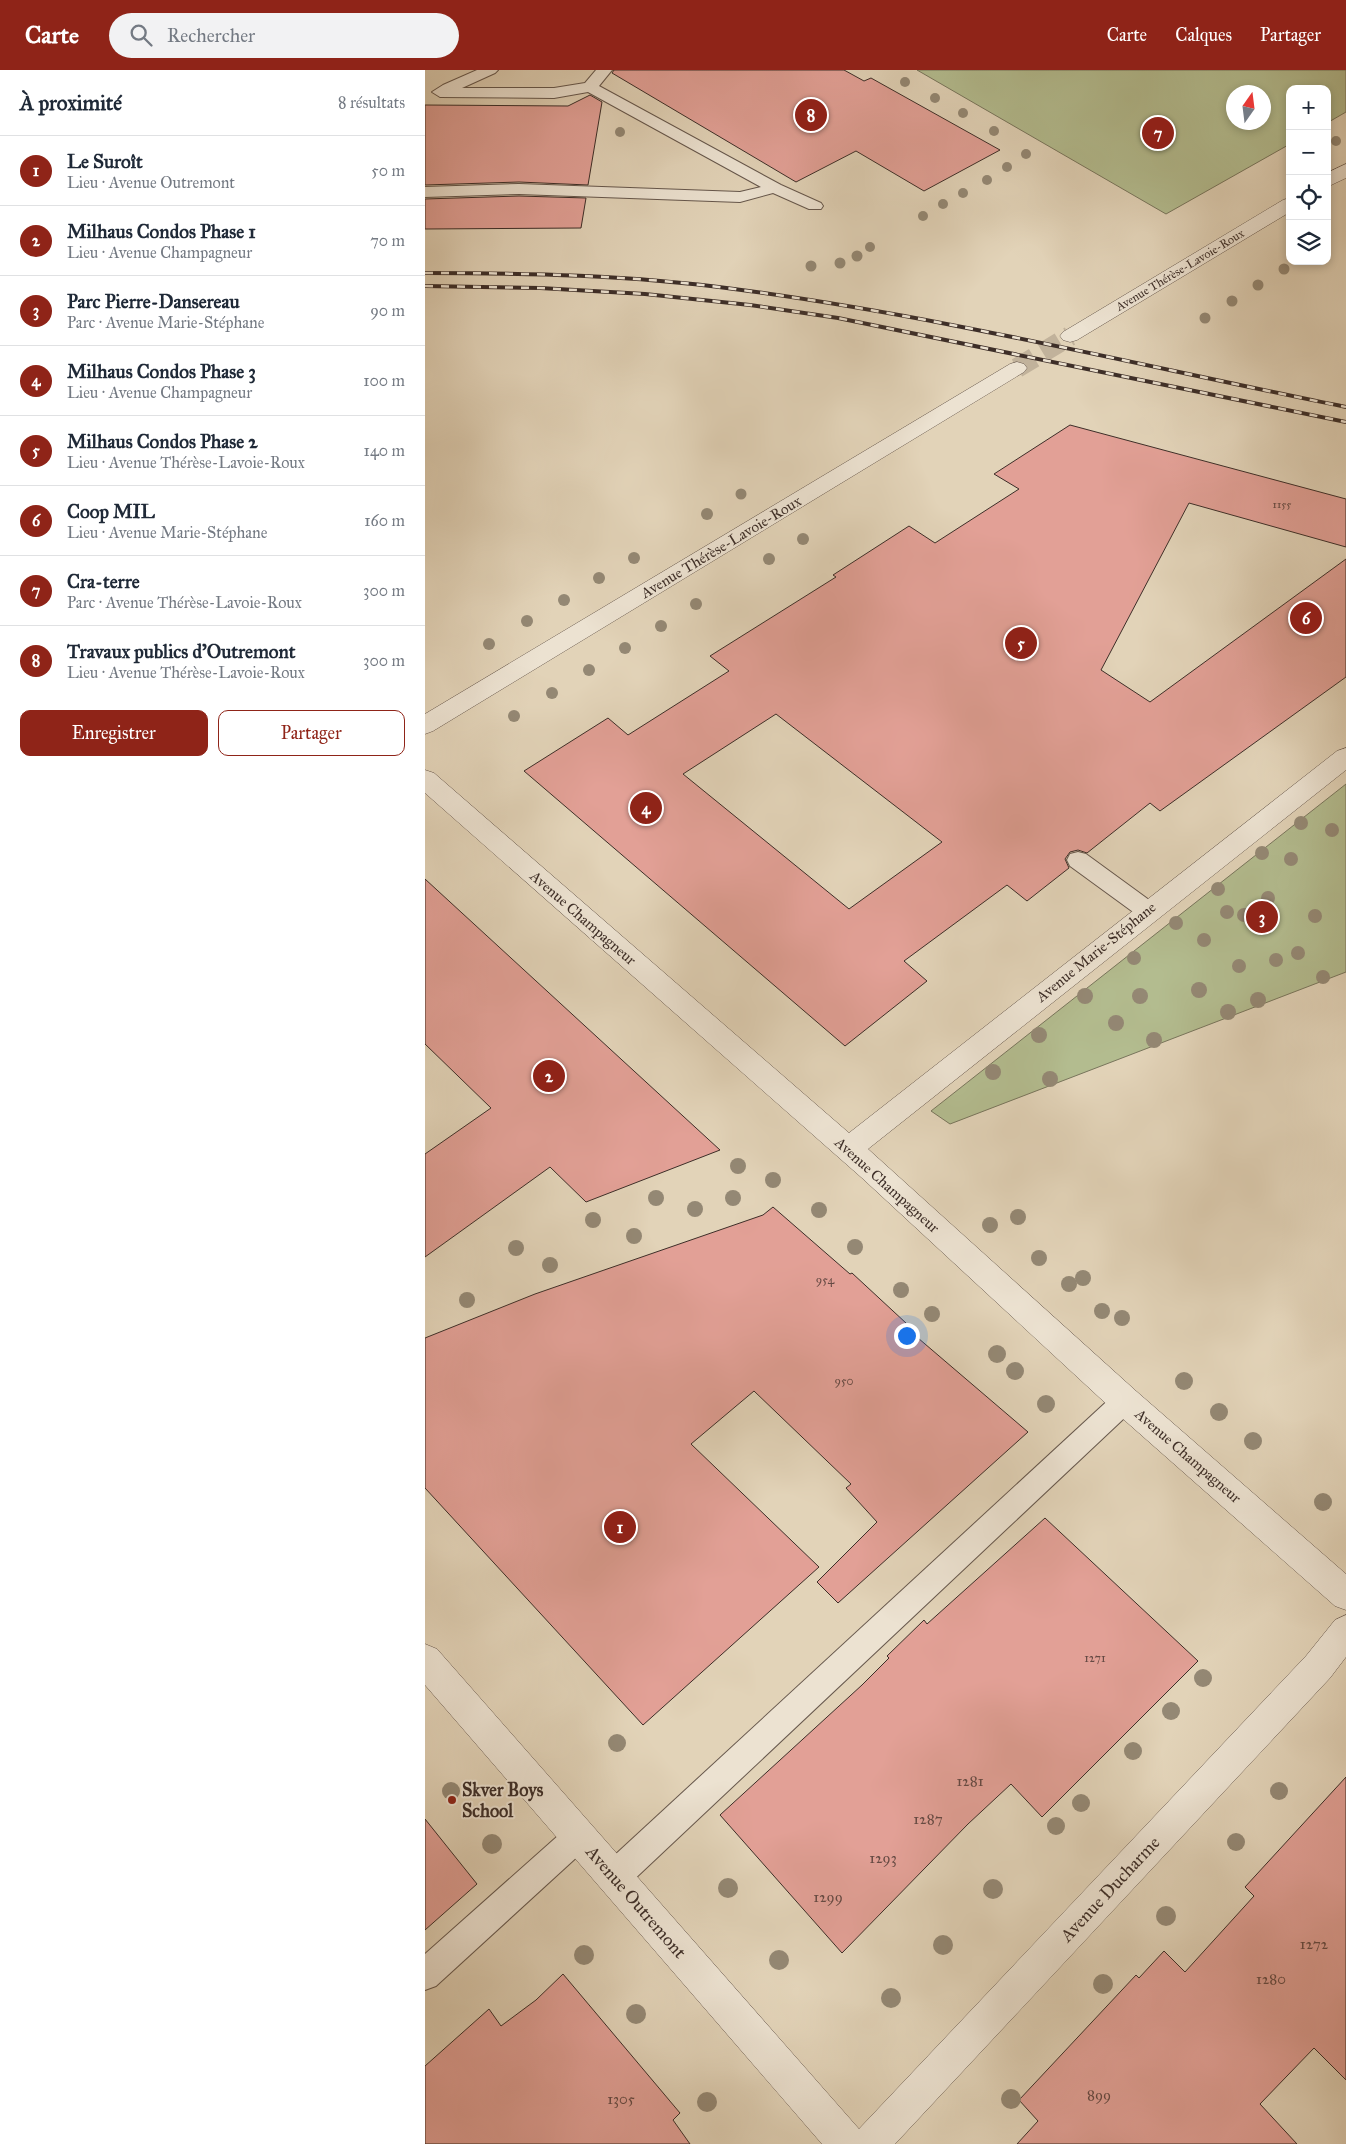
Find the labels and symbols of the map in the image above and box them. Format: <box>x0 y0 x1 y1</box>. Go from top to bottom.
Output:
north arrow <box>1226 85 1271 130</box>
pin: 8 <box>795 96 827 134</box>
pin: 7 <box>1142 114 1174 152</box>
street label: Avenue Thérèse-Lavoie-Roux <box>1112 226 1247 314</box>
street label: Avenue Thérèse-Lavoie-Roux <box>637 492 805 603</box>
house number: 1155 <box>1273 498 1291 511</box>
pin: 6 <box>1290 599 1322 637</box>
pin: 5 <box>1005 624 1037 662</box>
pin: 4 <box>630 789 662 827</box>
street label: Avenue Champagneur <box>526 866 640 969</box>
street label: Avenue Marie-Stéphane <box>1032 898 1159 1006</box>
pin: 3 <box>1246 898 1278 936</box>
pin: 2 <box>533 1057 565 1095</box>
street label: Avenue Champagneur <box>830 1133 943 1237</box>
house number: 954 <box>816 1273 835 1287</box>
your location <box>894 1323 920 1349</box>
house number: 950 <box>834 1374 854 1388</box>
street label: Avenue Champagneur <box>1131 1404 1245 1507</box>
pin: 1 <box>604 1508 636 1546</box>
house number: 1271 <box>1084 1651 1106 1665</box>
house number: 1281 <box>956 1772 984 1790</box>
place label: Skver Boys School <box>462 1779 544 1822</box>
marker: Skver Boys School <box>446 1794 458 1806</box>
house number: 1287 <box>913 1810 943 1828</box>
street label: Avenue Ducharme <box>1055 1832 1165 1947</box>
street label: Avenue Outremont <box>580 1840 691 1963</box>
house number: 1293 <box>869 1849 897 1867</box>
house number: 1299 <box>813 1888 843 1906</box>
house number: 1272 <box>1300 1935 1329 1953</box>
house number: 1280 <box>1256 1970 1286 1988</box>
house number: 899 <box>1087 2086 1111 2104</box>
house number: 1305 <box>607 2090 635 2108</box>

